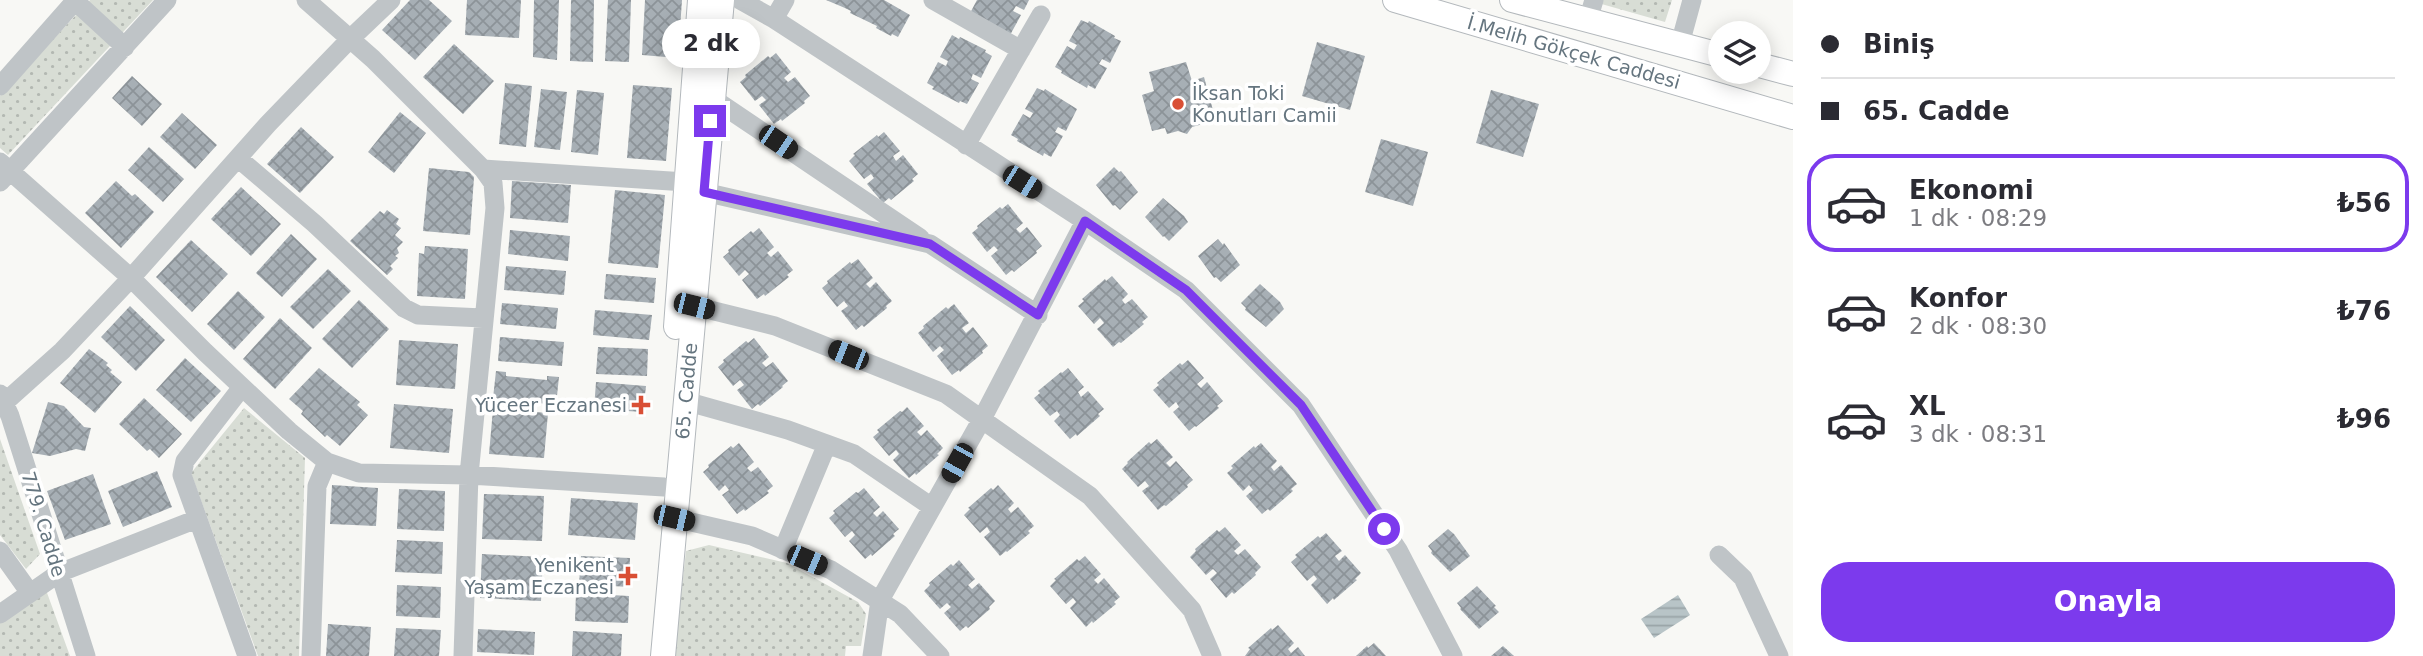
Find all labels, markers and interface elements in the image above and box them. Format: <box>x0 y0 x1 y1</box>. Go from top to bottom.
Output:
street label: İ.Melih Gökçek Caddesi <box>1465 11 1683 93</box>
callout: 2 dk <box>661 19 759 68</box>
map controls <box>1708 21 1771 84</box>
button: layers <box>1708 21 1771 84</box>
text: Biniş <box>1863 29 1935 59</box>
text: 2 dk <box>683 30 739 56</box>
place label: İksan Toki Konutları Camii <box>1192 82 1337 126</box>
marker: İksan Toki Konutları Camii <box>1170 96 1186 112</box>
text: 65. Cadde <box>1863 96 2010 126</box>
route end <box>694 105 726 137</box>
car <box>755 122 802 162</box>
car <box>999 162 1046 202</box>
icon: car <box>1825 172 1888 235</box>
text: Ekonomi <box>1909 175 2034 205</box>
text: ₺56 <box>2337 188 2391 218</box>
text: 1 dk · 08:29 <box>1909 205 2047 231</box>
icon: car <box>1825 280 1888 343</box>
text: Konfor <box>1909 283 2007 313</box>
car <box>672 291 717 321</box>
text: ₺76 <box>2337 296 2391 326</box>
text: 2 dk · 08:30 <box>1909 313 2047 339</box>
car <box>825 337 872 373</box>
street label: 65. Cadde <box>671 342 701 440</box>
icon: car <box>1825 388 1888 451</box>
text: XL <box>1909 391 1946 421</box>
place label: Yüceer Eczanesi <box>474 394 627 416</box>
marker: Yüceer Eczanesi <box>633 397 649 413</box>
text: ₺96 <box>2337 404 2391 434</box>
text: 3 dk · 08:31 <box>1909 421 2047 447</box>
car <box>938 440 977 486</box>
street label: 779. Cadde <box>18 469 70 579</box>
car <box>652 503 697 533</box>
route start <box>1368 513 1400 545</box>
car <box>784 542 831 578</box>
place label: Yenikent Yaşam Eczanesi <box>463 554 614 598</box>
button: Onayla <box>1821 562 2395 642</box>
marker: Yenikent Yaşam Eczanesi <box>620 568 636 584</box>

